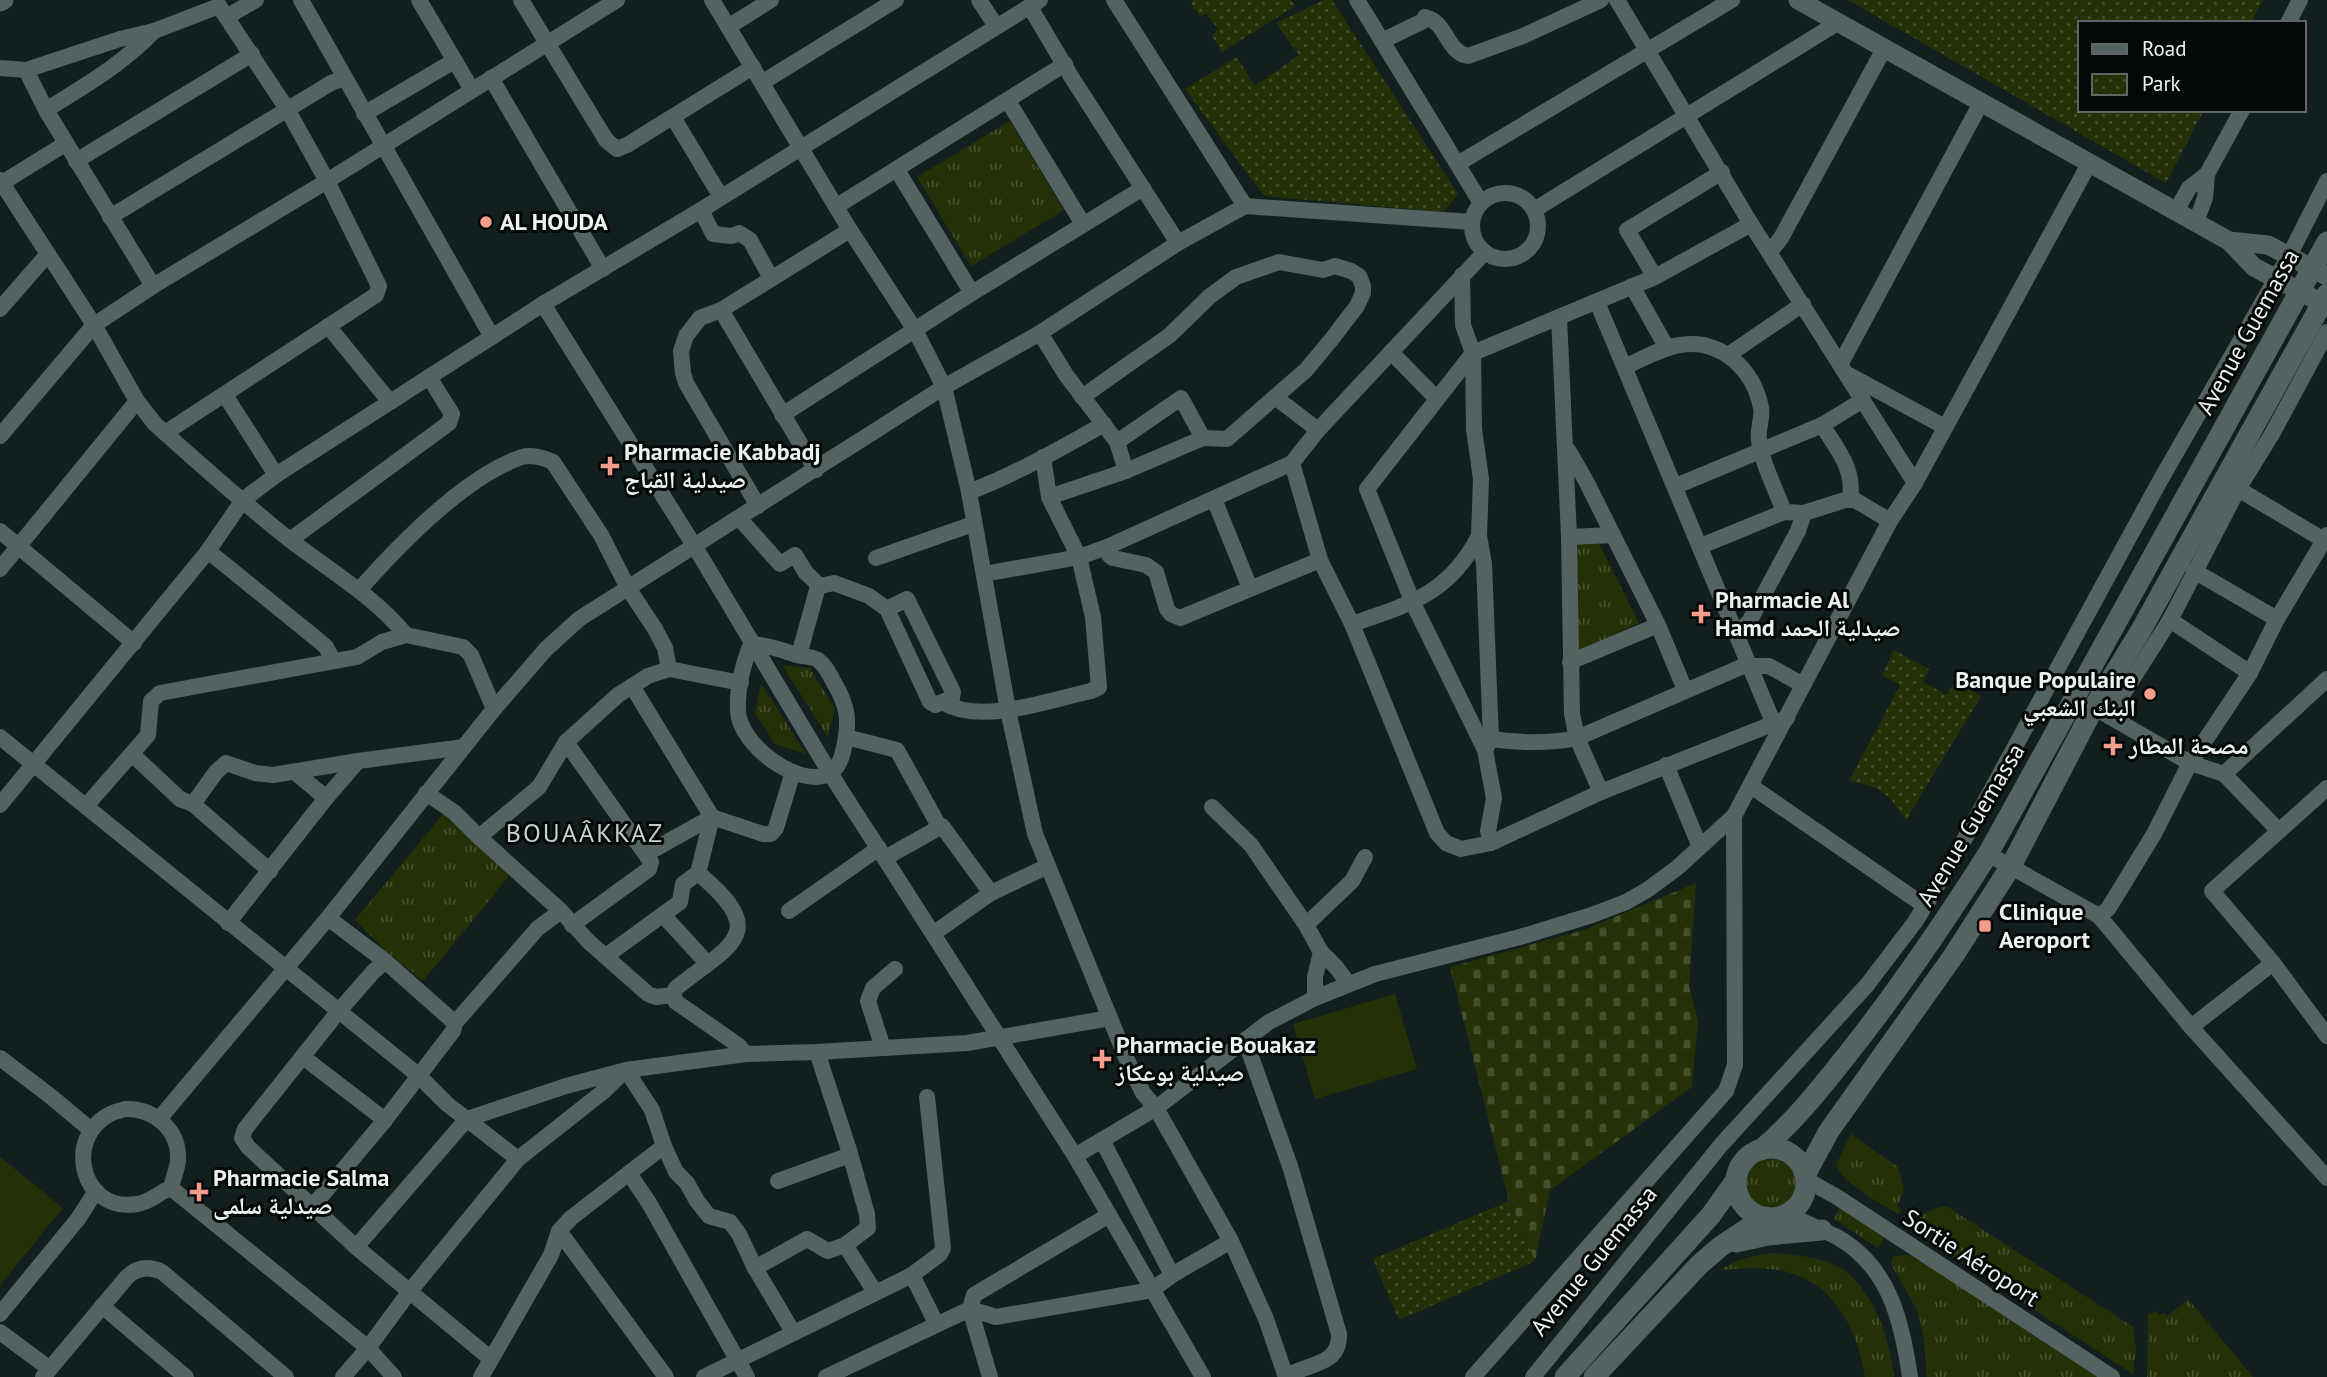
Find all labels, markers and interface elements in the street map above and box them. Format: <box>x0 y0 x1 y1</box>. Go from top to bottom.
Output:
legend <box>2078 21 2306 112</box>
text: Road <box>2142 35 2186 62</box>
text: Park <box>2142 70 2181 97</box>
place label: AL HOUDA <box>500 206 608 237</box>
marker: AL HOUDA <box>478 214 494 230</box>
street label: Avenue Guemassa <box>2189 243 2306 420</box>
place label: Pharmacie Kabbadj صيدلية القباج <box>624 436 821 495</box>
marker: Pharmacie Kabbadj صيدلية القباج <box>602 458 618 474</box>
place label: Pharmacie Al Hamd صيدلية الحمد <box>1715 584 1901 643</box>
marker: Pharmacie Al Hamd صيدلية الحمد <box>1693 606 1709 622</box>
place label: Banque Populaire البنك الشعبي <box>1955 664 2136 727</box>
marker: Banque Populaire البنك الشعبي <box>2142 686 2158 702</box>
place label: مصحة المطار <box>2128 730 2249 761</box>
marker: مصحة المطار <box>2103 736 2123 756</box>
street label: Avenue Guemassa <box>1910 738 2031 912</box>
district label: BOUAÂKKAZ <box>506 816 664 849</box>
place label: Clinique Aeroport <box>1999 896 2091 955</box>
marker: Clinique Aeroport <box>1977 918 1993 934</box>
place label: Pharmacie Bouakaz صيدلية بوعكاز <box>1115 1029 1316 1088</box>
marker: Pharmacie Bouakaz صيدلية بوعكاز <box>1094 1051 1110 1067</box>
place label: Pharmacie Salma صيدلية سلمى <box>213 1162 389 1221</box>
street label: Avenue Guemassa <box>1523 1179 1664 1342</box>
marker: Pharmacie Salma صيدلية سلمى <box>191 1184 207 1200</box>
street label: Sortie Aéroport <box>1897 1202 2045 1313</box>

